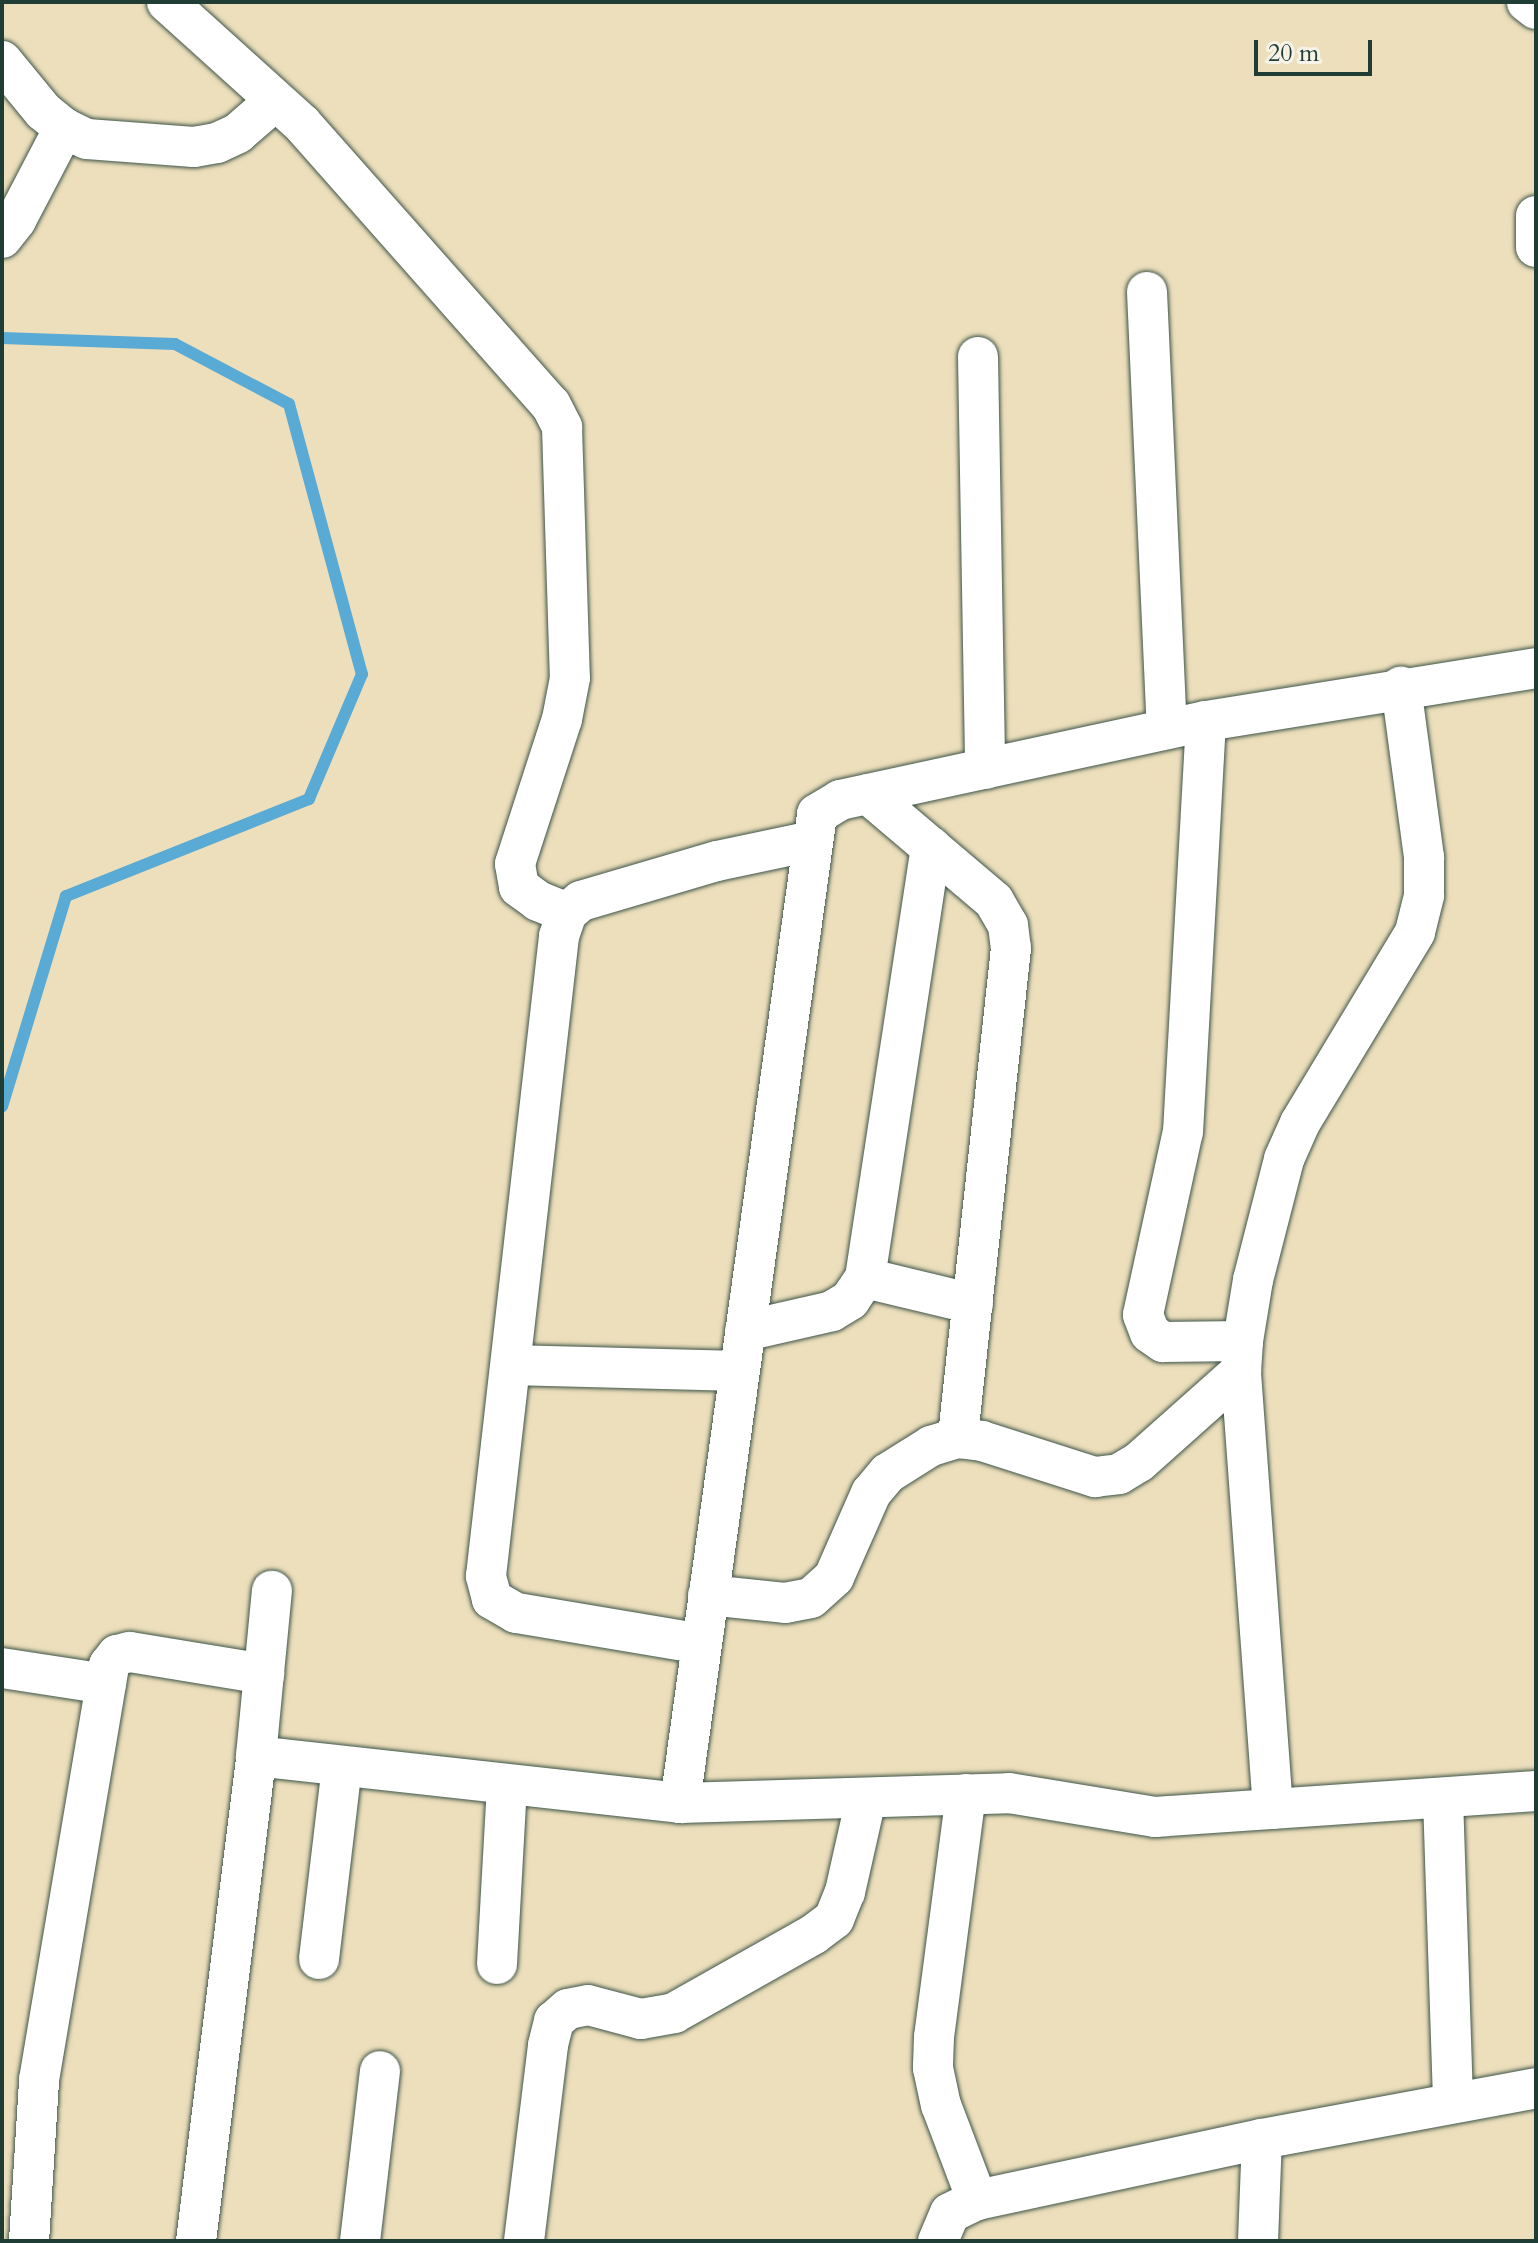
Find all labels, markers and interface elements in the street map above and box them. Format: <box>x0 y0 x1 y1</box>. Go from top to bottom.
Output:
scale bar <box>1258 24 1376 74</box>
text: 20 m <box>1268 37 1319 70</box>

